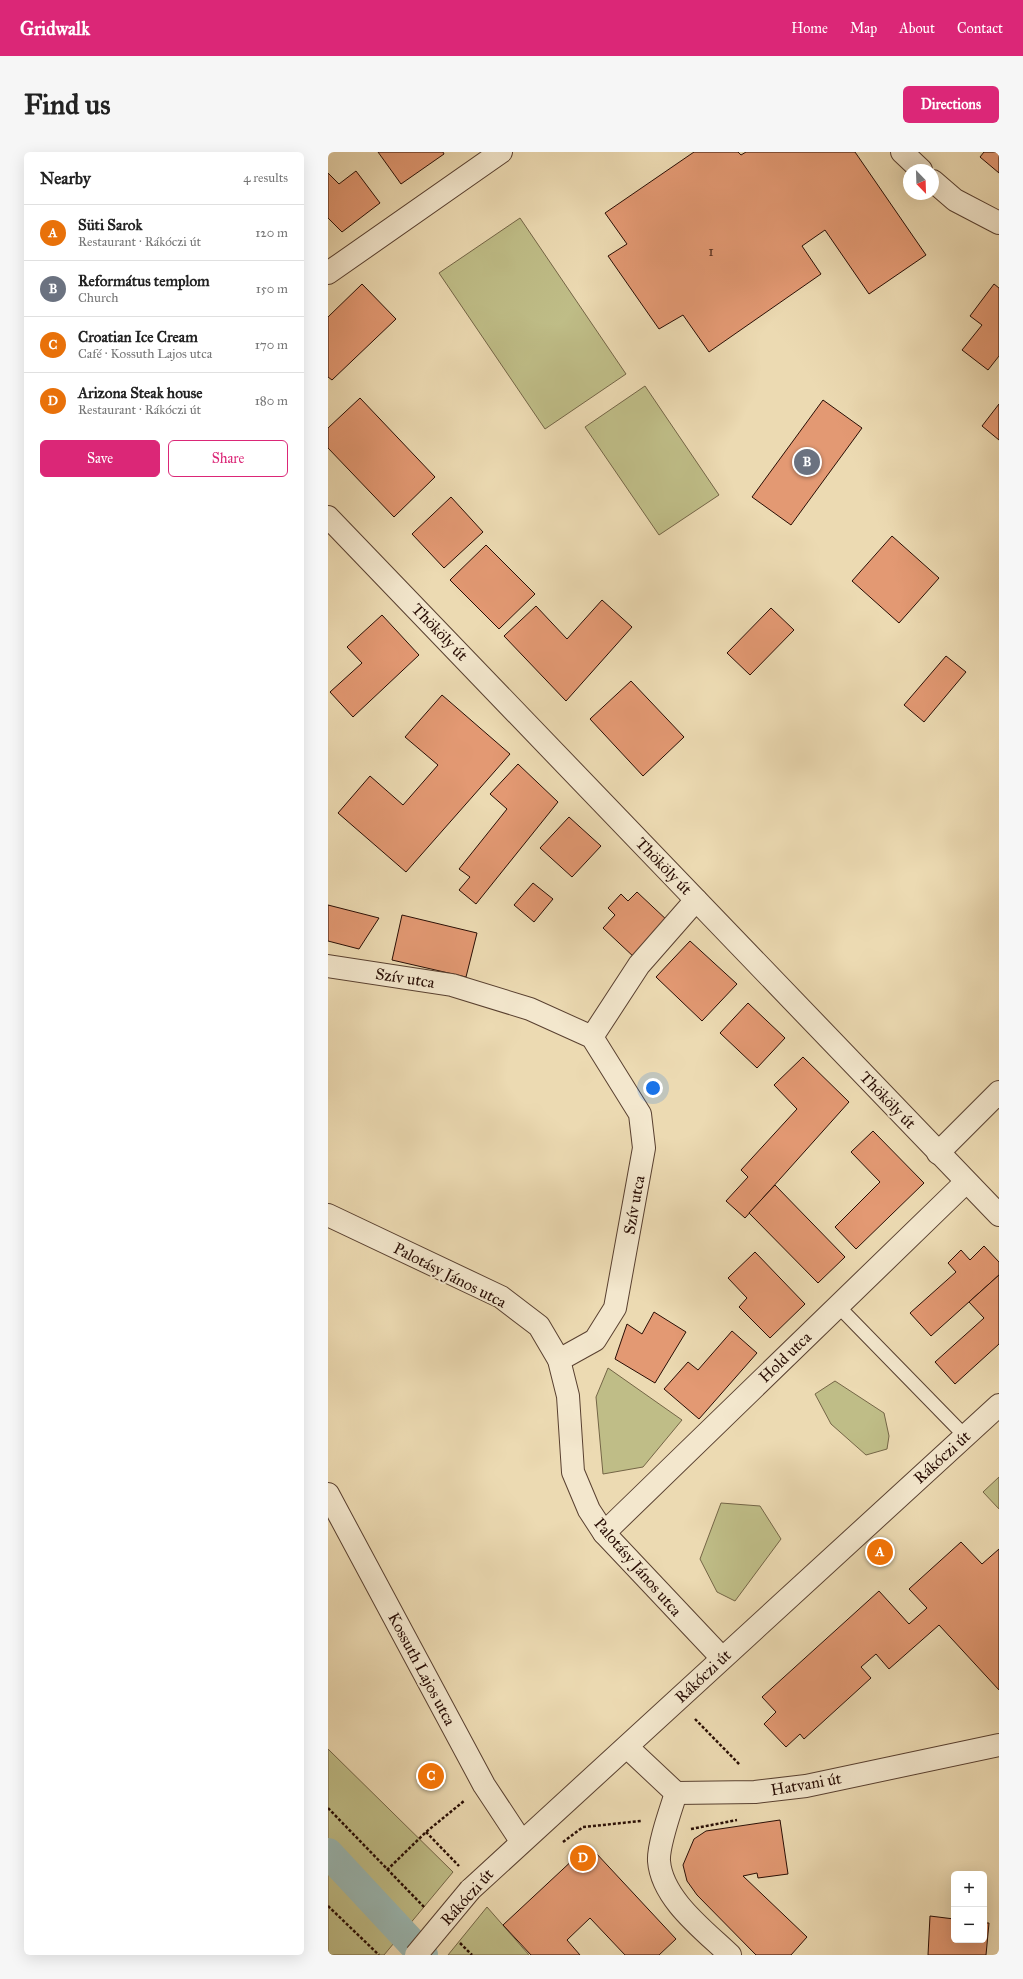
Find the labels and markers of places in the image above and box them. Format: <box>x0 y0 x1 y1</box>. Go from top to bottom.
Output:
pin: B <box>794 447 820 477</box>
pin: A <box>867 1537 893 1567</box>
pin: C <box>418 1761 444 1791</box>
pin: D <box>570 1843 596 1873</box>

